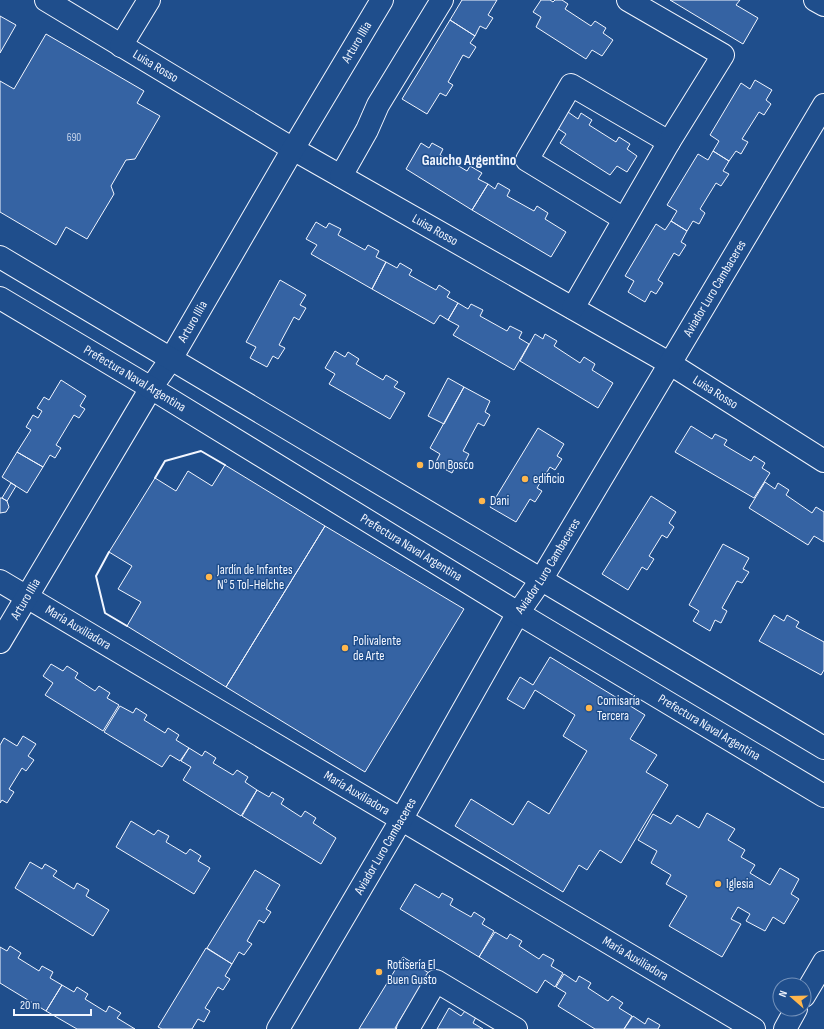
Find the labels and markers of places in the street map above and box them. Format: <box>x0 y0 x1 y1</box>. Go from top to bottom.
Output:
place label: Don Bosco <box>428 457 474 473</box>
marker: Don Bosco <box>415 460 425 470</box>
place label: edificio <box>533 471 565 487</box>
marker: edificio <box>520 474 530 484</box>
place label: Dani <box>490 493 509 509</box>
marker: Dani <box>477 496 487 506</box>
place label: Jardín de Infantes N° 5 Tol-Helche <box>216 562 293 593</box>
marker: Jardín de Infantes N° 5 Tol-Helche <box>204 572 214 582</box>
place label: Polivalente de Arte <box>353 633 401 664</box>
marker: Polivalente de Arte <box>340 643 350 653</box>
place label: Comisaría Tercera <box>597 693 640 724</box>
marker: Comisaría Tercera <box>584 703 594 713</box>
place label: Iglesia <box>726 876 754 892</box>
marker: Iglesia <box>713 879 723 889</box>
place label: Rotisería El Buen Gusto <box>387 957 437 988</box>
marker: Rotisería El Buen Gusto <box>374 967 384 977</box>

